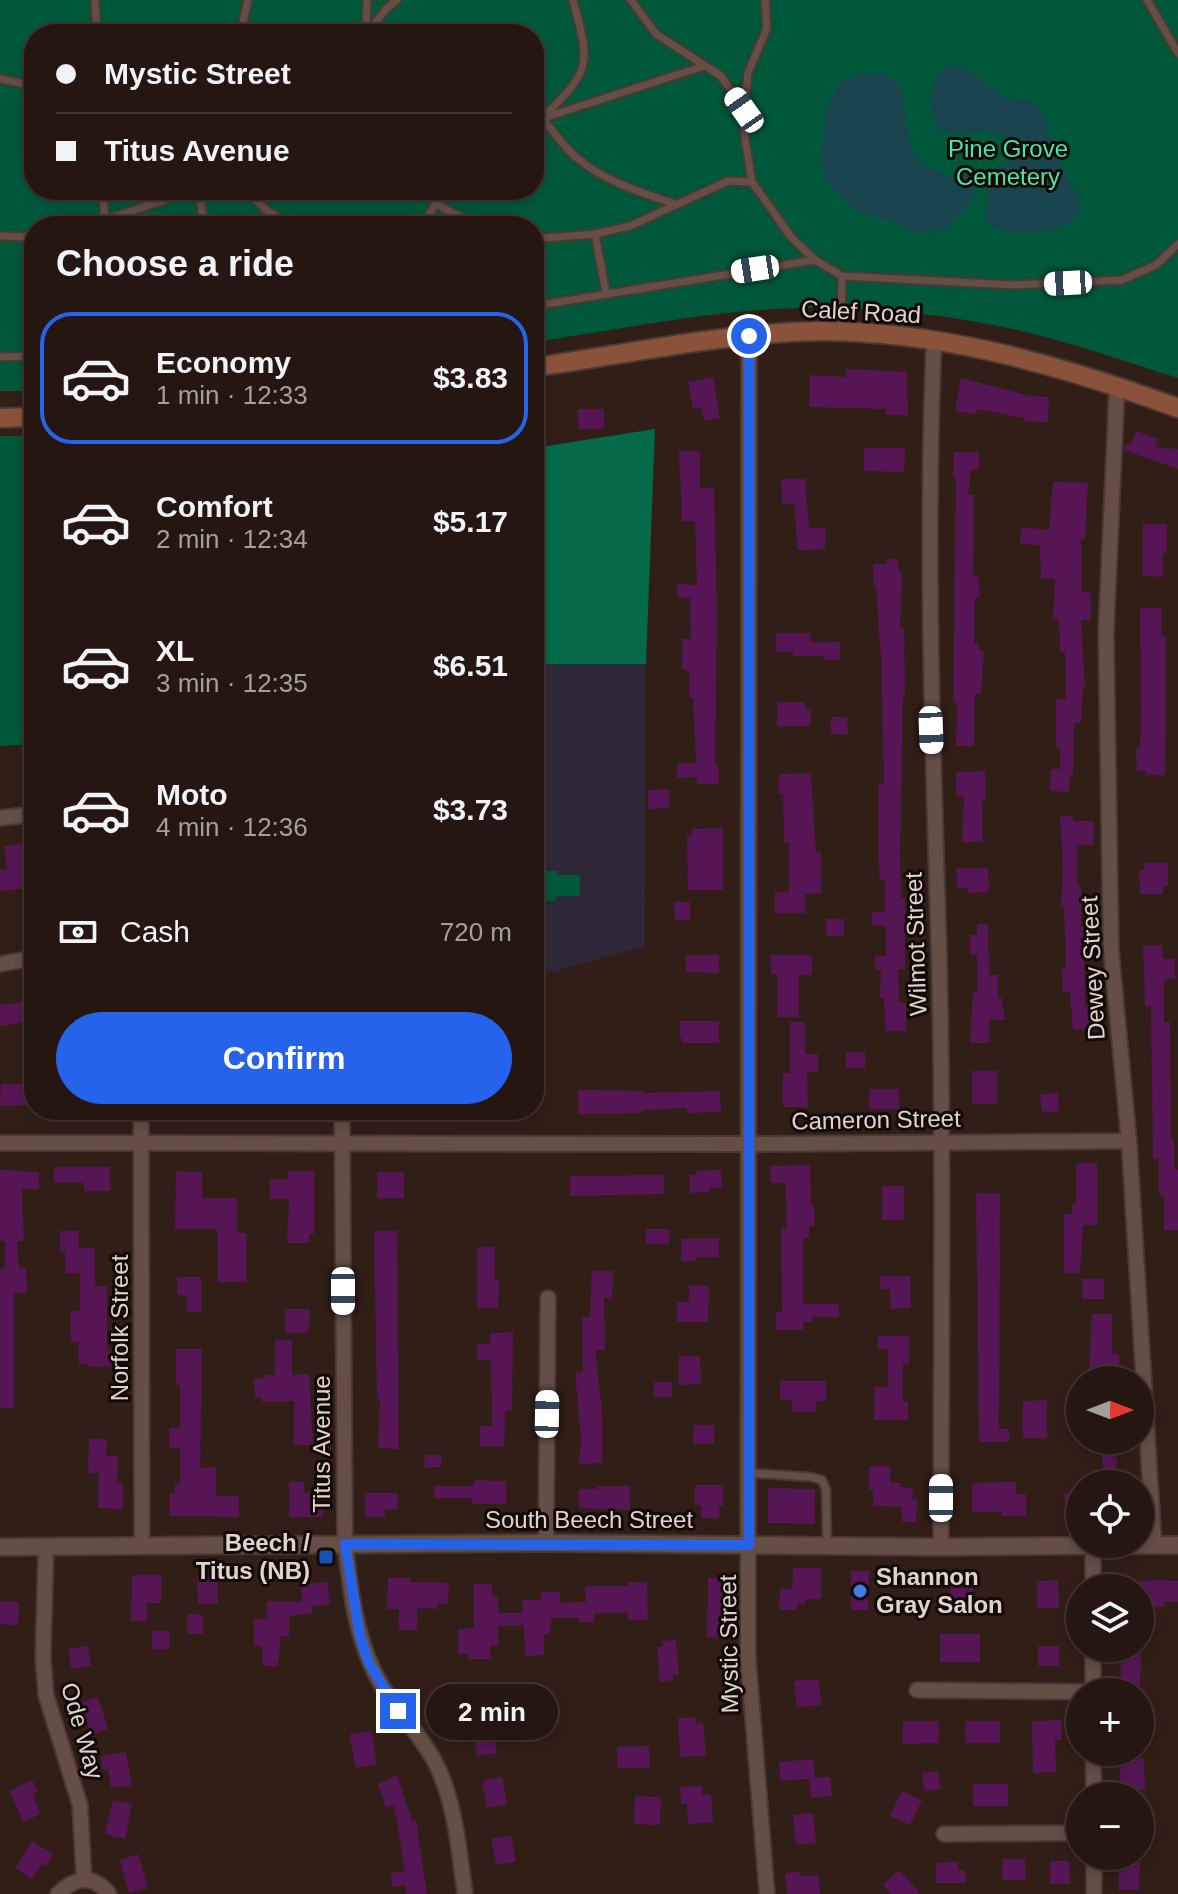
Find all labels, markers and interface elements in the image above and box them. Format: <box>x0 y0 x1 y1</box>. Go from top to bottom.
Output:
text: Mystic Street <box>104 57 291 90</box>
car <box>720 83 768 137</box>
text: Titus Avenue <box>104 134 290 167</box>
park label: Pine Grove Cemetery <box>948 135 1068 190</box>
text: Choose a ride <box>56 243 294 284</box>
car <box>729 253 781 285</box>
car <box>1043 270 1093 296</box>
street label: Calef Road <box>800 295 922 328</box>
route start <box>731 318 767 354</box>
icon: car <box>60 342 132 414</box>
text: Economy <box>156 346 291 379</box>
text: $3.83 <box>433 361 508 394</box>
text: 1 min · 12:33 <box>156 380 308 410</box>
icon: car <box>60 486 132 558</box>
text: Comfort <box>156 490 273 523</box>
text: $5.17 <box>433 505 508 538</box>
text: 2 min · 12:34 <box>156 524 308 554</box>
icon: car <box>60 630 132 702</box>
text: XL <box>156 634 194 667</box>
text: $6.51 <box>433 649 508 682</box>
text: 3 min · 12:35 <box>156 668 308 698</box>
car <box>918 706 944 754</box>
icon: car <box>60 774 132 846</box>
text: Moto <box>156 778 228 811</box>
text: $3.73 <box>433 793 508 826</box>
text: 4 min · 12:36 <box>156 812 308 842</box>
street label: Wilmot Street <box>899 871 932 1016</box>
street label: Dewey Street <box>1075 895 1110 1041</box>
icon: cash <box>56 910 100 954</box>
text: Cash <box>120 915 190 948</box>
text: 720 m <box>440 917 512 947</box>
button: Confirm <box>56 1012 512 1104</box>
street label: Cameron Street <box>791 1105 961 1134</box>
street label: Norfolk Street <box>106 1254 133 1401</box>
car <box>331 1267 355 1315</box>
north arrow <box>1066 1366 1154 1454</box>
map controls <box>1066 1366 1154 1870</box>
street label: Titus Avenue <box>308 1375 335 1513</box>
car <box>535 1390 559 1438</box>
button: locate <box>1066 1470 1154 1558</box>
car <box>929 1474 953 1522</box>
street label: South Beech Street <box>485 1506 693 1533</box>
place label: Beech / Titus (NB) <box>196 1529 310 1584</box>
marker: Beech / Titus (NB) <box>317 1548 335 1566</box>
place label: Shannon Gray Salon <box>876 1563 1003 1618</box>
street label: Mystic Street <box>714 1574 743 1714</box>
button: layers <box>1066 1574 1154 1662</box>
marker: Shannon Gray Salon <box>851 1582 869 1600</box>
button: + <box>1066 1678 1154 1766</box>
street label: Ode Way <box>56 1679 109 1782</box>
callout: 2 min <box>426 1683 558 1739</box>
route end <box>380 1693 416 1729</box>
text: 2 min <box>458 1697 526 1727</box>
button: − <box>1066 1782 1154 1870</box>

